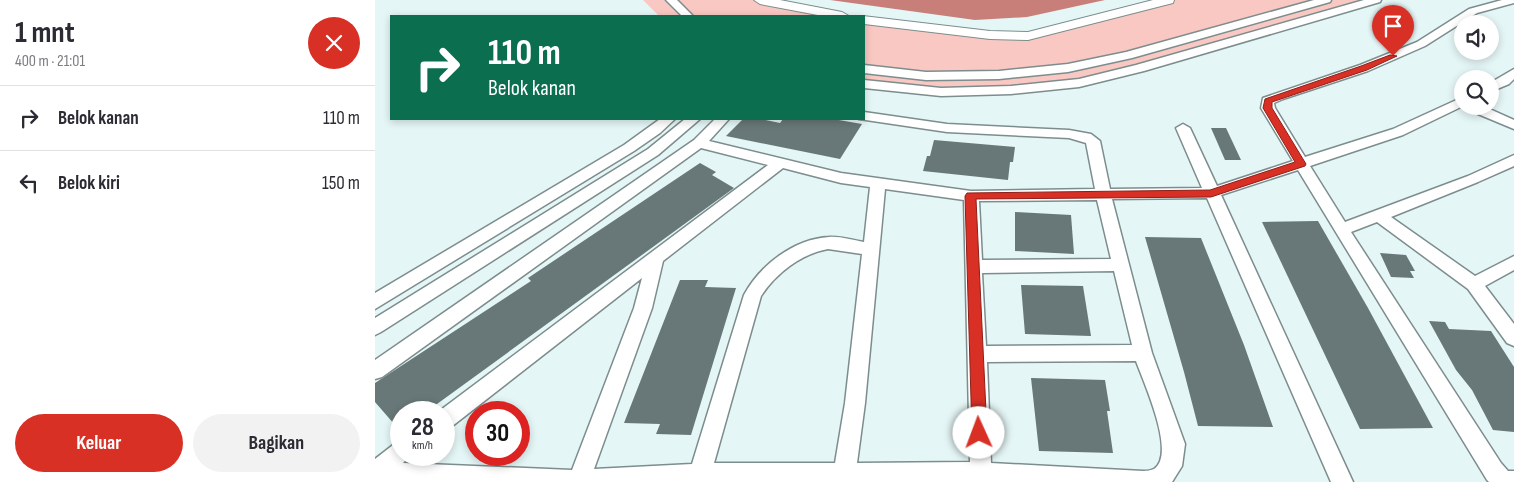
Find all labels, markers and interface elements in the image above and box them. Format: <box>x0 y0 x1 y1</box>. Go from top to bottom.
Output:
pin <box>1372 5 1414 56</box>
icon: arrive <box>1379 12 1407 40</box>
text: 1 mnt <box>15 15 75 51</box>
map controls <box>1454 15 1499 115</box>
button: sound <box>1454 15 1499 60</box>
button: close <box>308 17 360 69</box>
text: 110 m <box>488 32 561 75</box>
icon: right <box>405 35 470 100</box>
text: 400 m · 21:01 <box>15 52 85 71</box>
button: search <box>1454 70 1499 115</box>
text: Belok kanan <box>488 75 576 102</box>
icon: right <box>15 104 43 132</box>
text: Belok kanan <box>58 107 139 130</box>
text: 110 m <box>323 107 360 130</box>
icon: left <box>15 169 43 197</box>
text: Belok kiri <box>58 172 120 195</box>
text: 150 m <box>322 172 360 195</box>
speed limit sign: 30 <box>465 401 530 466</box>
position arrow <box>952 406 1004 458</box>
text: 28 <box>411 412 434 443</box>
button: Keluar <box>15 414 183 472</box>
button: Bagikan <box>193 414 360 472</box>
text: km/h <box>412 438 433 453</box>

